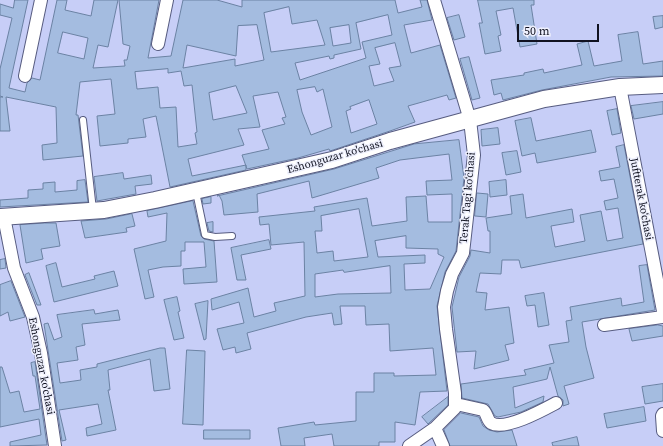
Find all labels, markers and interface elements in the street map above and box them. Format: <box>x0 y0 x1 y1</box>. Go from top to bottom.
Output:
scale bar <box>519 16 601 42</box>
text: 50 m <box>524 23 550 39</box>
street label: Eshonguzar ko'chasi <box>286 137 384 177</box>
street label: Terak Tagi koʻchasi <box>457 152 479 244</box>
street label: Juftterak koʻchasi <box>627 157 655 241</box>
street label: Eshonguzar ko'chasi <box>25 316 57 416</box>

